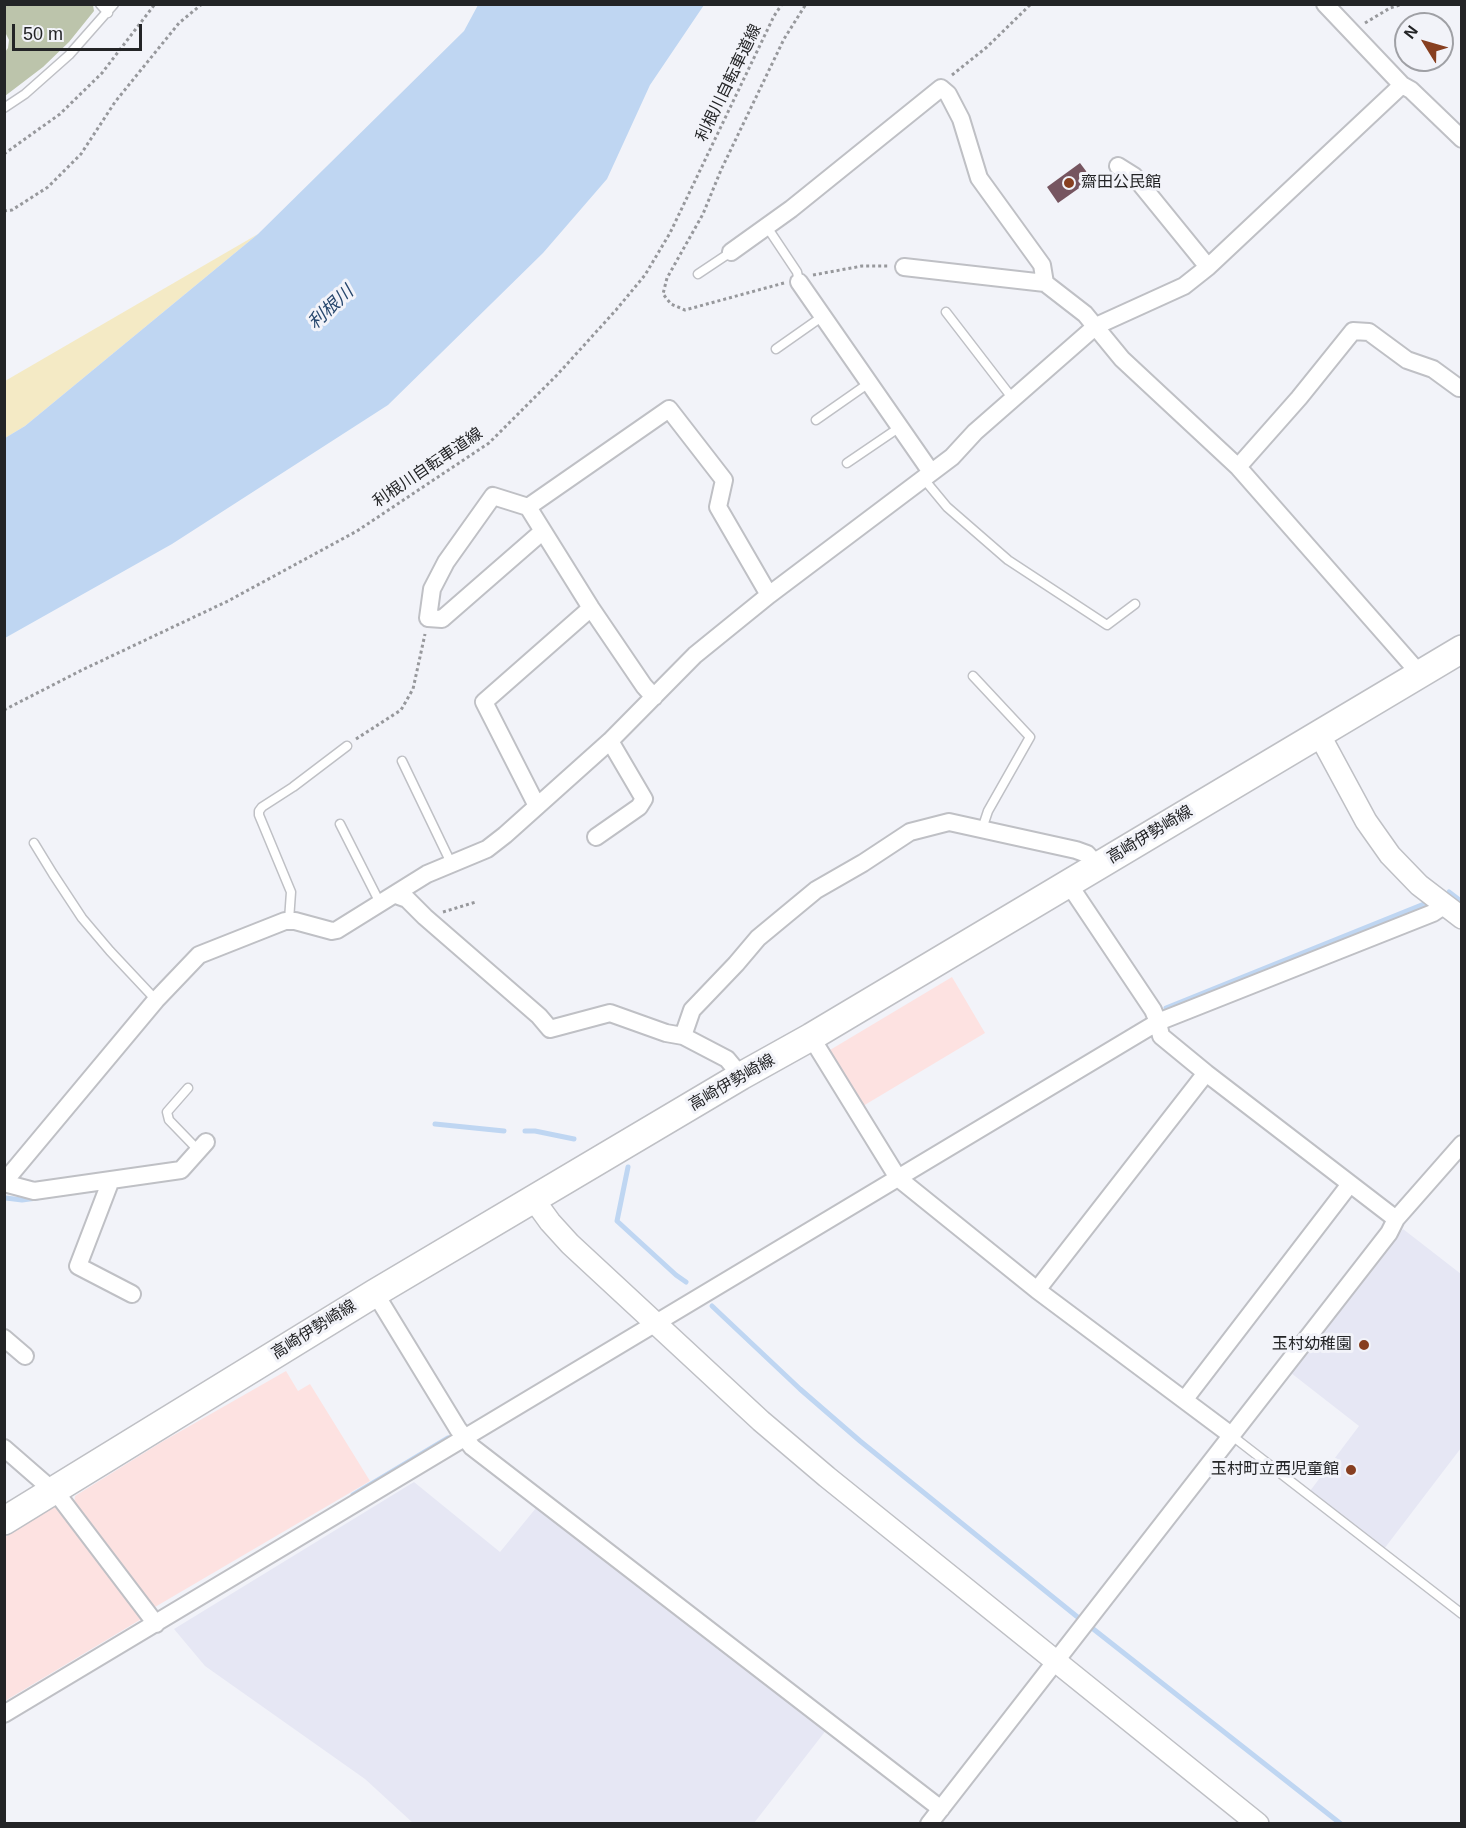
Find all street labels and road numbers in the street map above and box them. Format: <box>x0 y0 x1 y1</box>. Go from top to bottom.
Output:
street label: 利根川自転車道線 <box>692 21 766 145</box>
street label: 利根川自転車道線 <box>370 424 486 512</box>
street label: 高崎伊勢崎線 <box>1104 802 1196 868</box>
street label: 高崎伊勢崎線 <box>686 1051 778 1115</box>
street label: 高崎伊勢崎線 <box>268 1296 360 1364</box>

